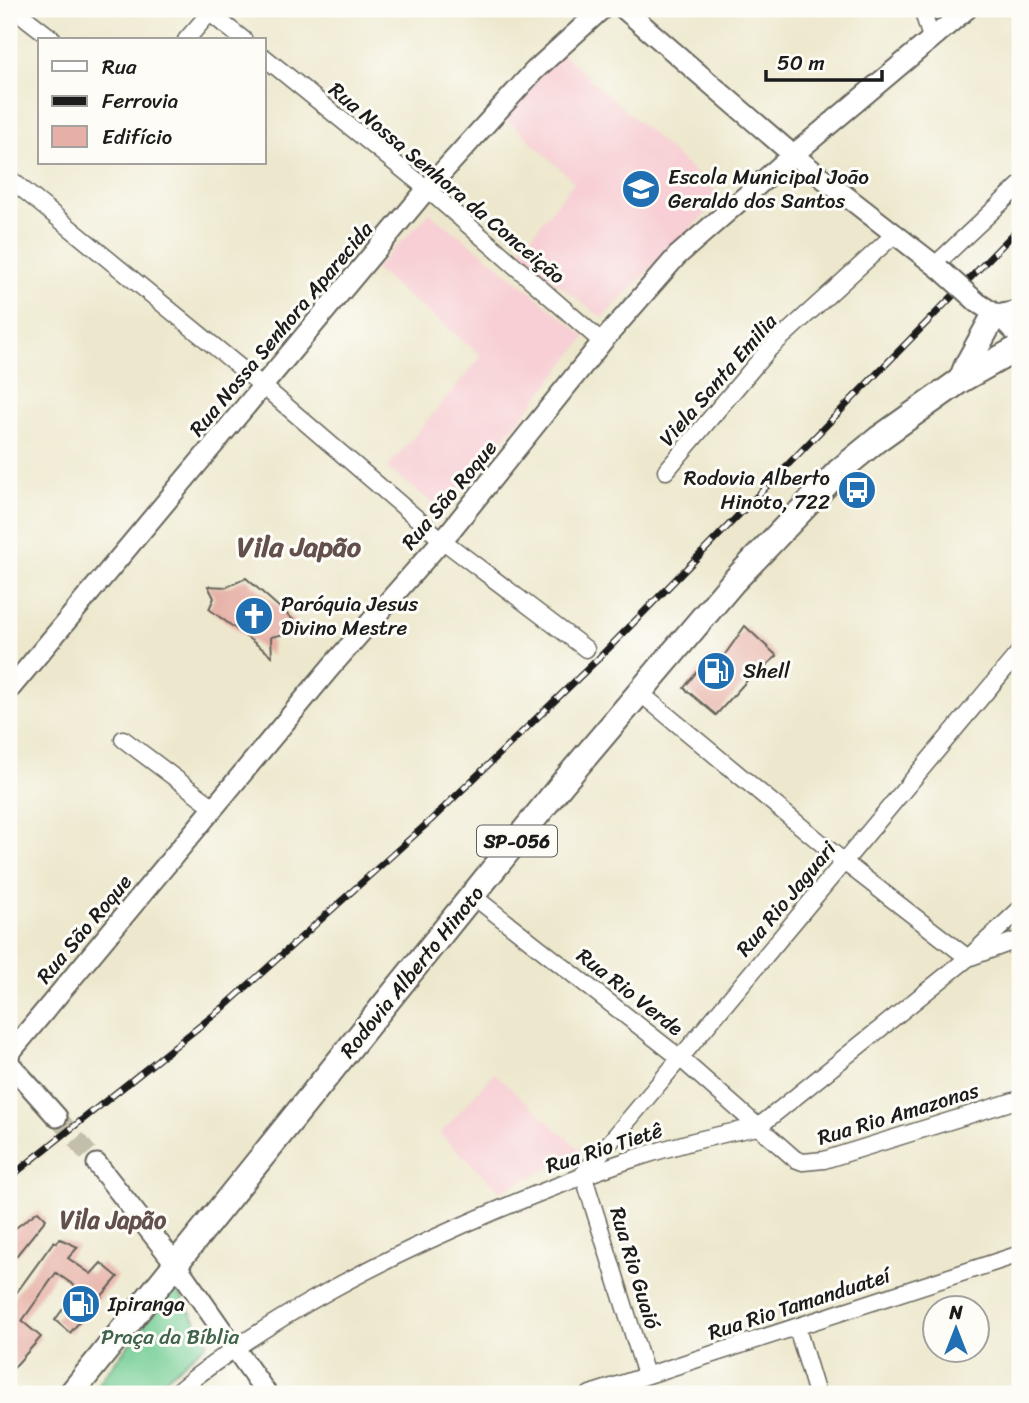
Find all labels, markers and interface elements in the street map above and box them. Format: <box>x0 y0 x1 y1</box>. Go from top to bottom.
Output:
legend <box>38 38 266 164</box>
scale bar <box>766 38 882 82</box>
text: 50 m <box>777 44 825 82</box>
text: Rua <box>102 48 137 86</box>
street label: Rua Nossa Senhora da Conceição <box>320 72 574 294</box>
text: Ferrovia <box>102 82 179 120</box>
text: Edifício <box>102 118 172 156</box>
place label: Escola Municipal João Geraldo dos Santos <box>668 158 869 220</box>
school or university icon: Escola Municipal João Geraldo dos Santos <box>620 168 662 210</box>
street label: Rua Nossa Senhora Aparecida <box>179 212 383 445</box>
street label: Viela Santa Emilia <box>649 304 787 455</box>
street label: Rua São Roque <box>391 431 507 559</box>
place label: Rodovia Alberto Hinoto, 722 <box>684 459 830 521</box>
bus stop icon: Rodovia Alberto Hinoto, 722 <box>836 469 878 511</box>
district label: Vila Japão <box>237 522 362 571</box>
place label: Paróquia Jesus Divino Mestre <box>281 585 418 647</box>
church icon: Paróquia Jesus Divino Mestre <box>233 595 275 637</box>
fuel station icon: Shell <box>695 650 737 692</box>
place label: Shell <box>743 652 791 690</box>
road number: SP-056 <box>477 826 557 856</box>
street label: Rua Rio Jaguari <box>726 832 847 966</box>
street label: Rua São Roque <box>26 865 142 993</box>
street label: Rodovia Alberto Hinoto <box>330 877 494 1067</box>
street label: Rua Rio Verde <box>568 938 692 1046</box>
street label: Rua Rio Amazonas <box>813 1071 984 1157</box>
street label: Rua Rio Tietê <box>541 1111 668 1185</box>
district label: Vila Japão <box>60 1199 167 1241</box>
street label: Rua Rio Guaió <box>598 1202 672 1334</box>
street label: Rua Rio Tamanduateí <box>703 1256 897 1351</box>
fuel station icon: Ipiranga <box>60 1283 102 1325</box>
place label: Ipiranga <box>107 1285 185 1323</box>
north arrow <box>920 1294 990 1364</box>
text: N <box>948 1296 963 1329</box>
park label: Praça da Bíblia <box>101 1318 239 1356</box>

